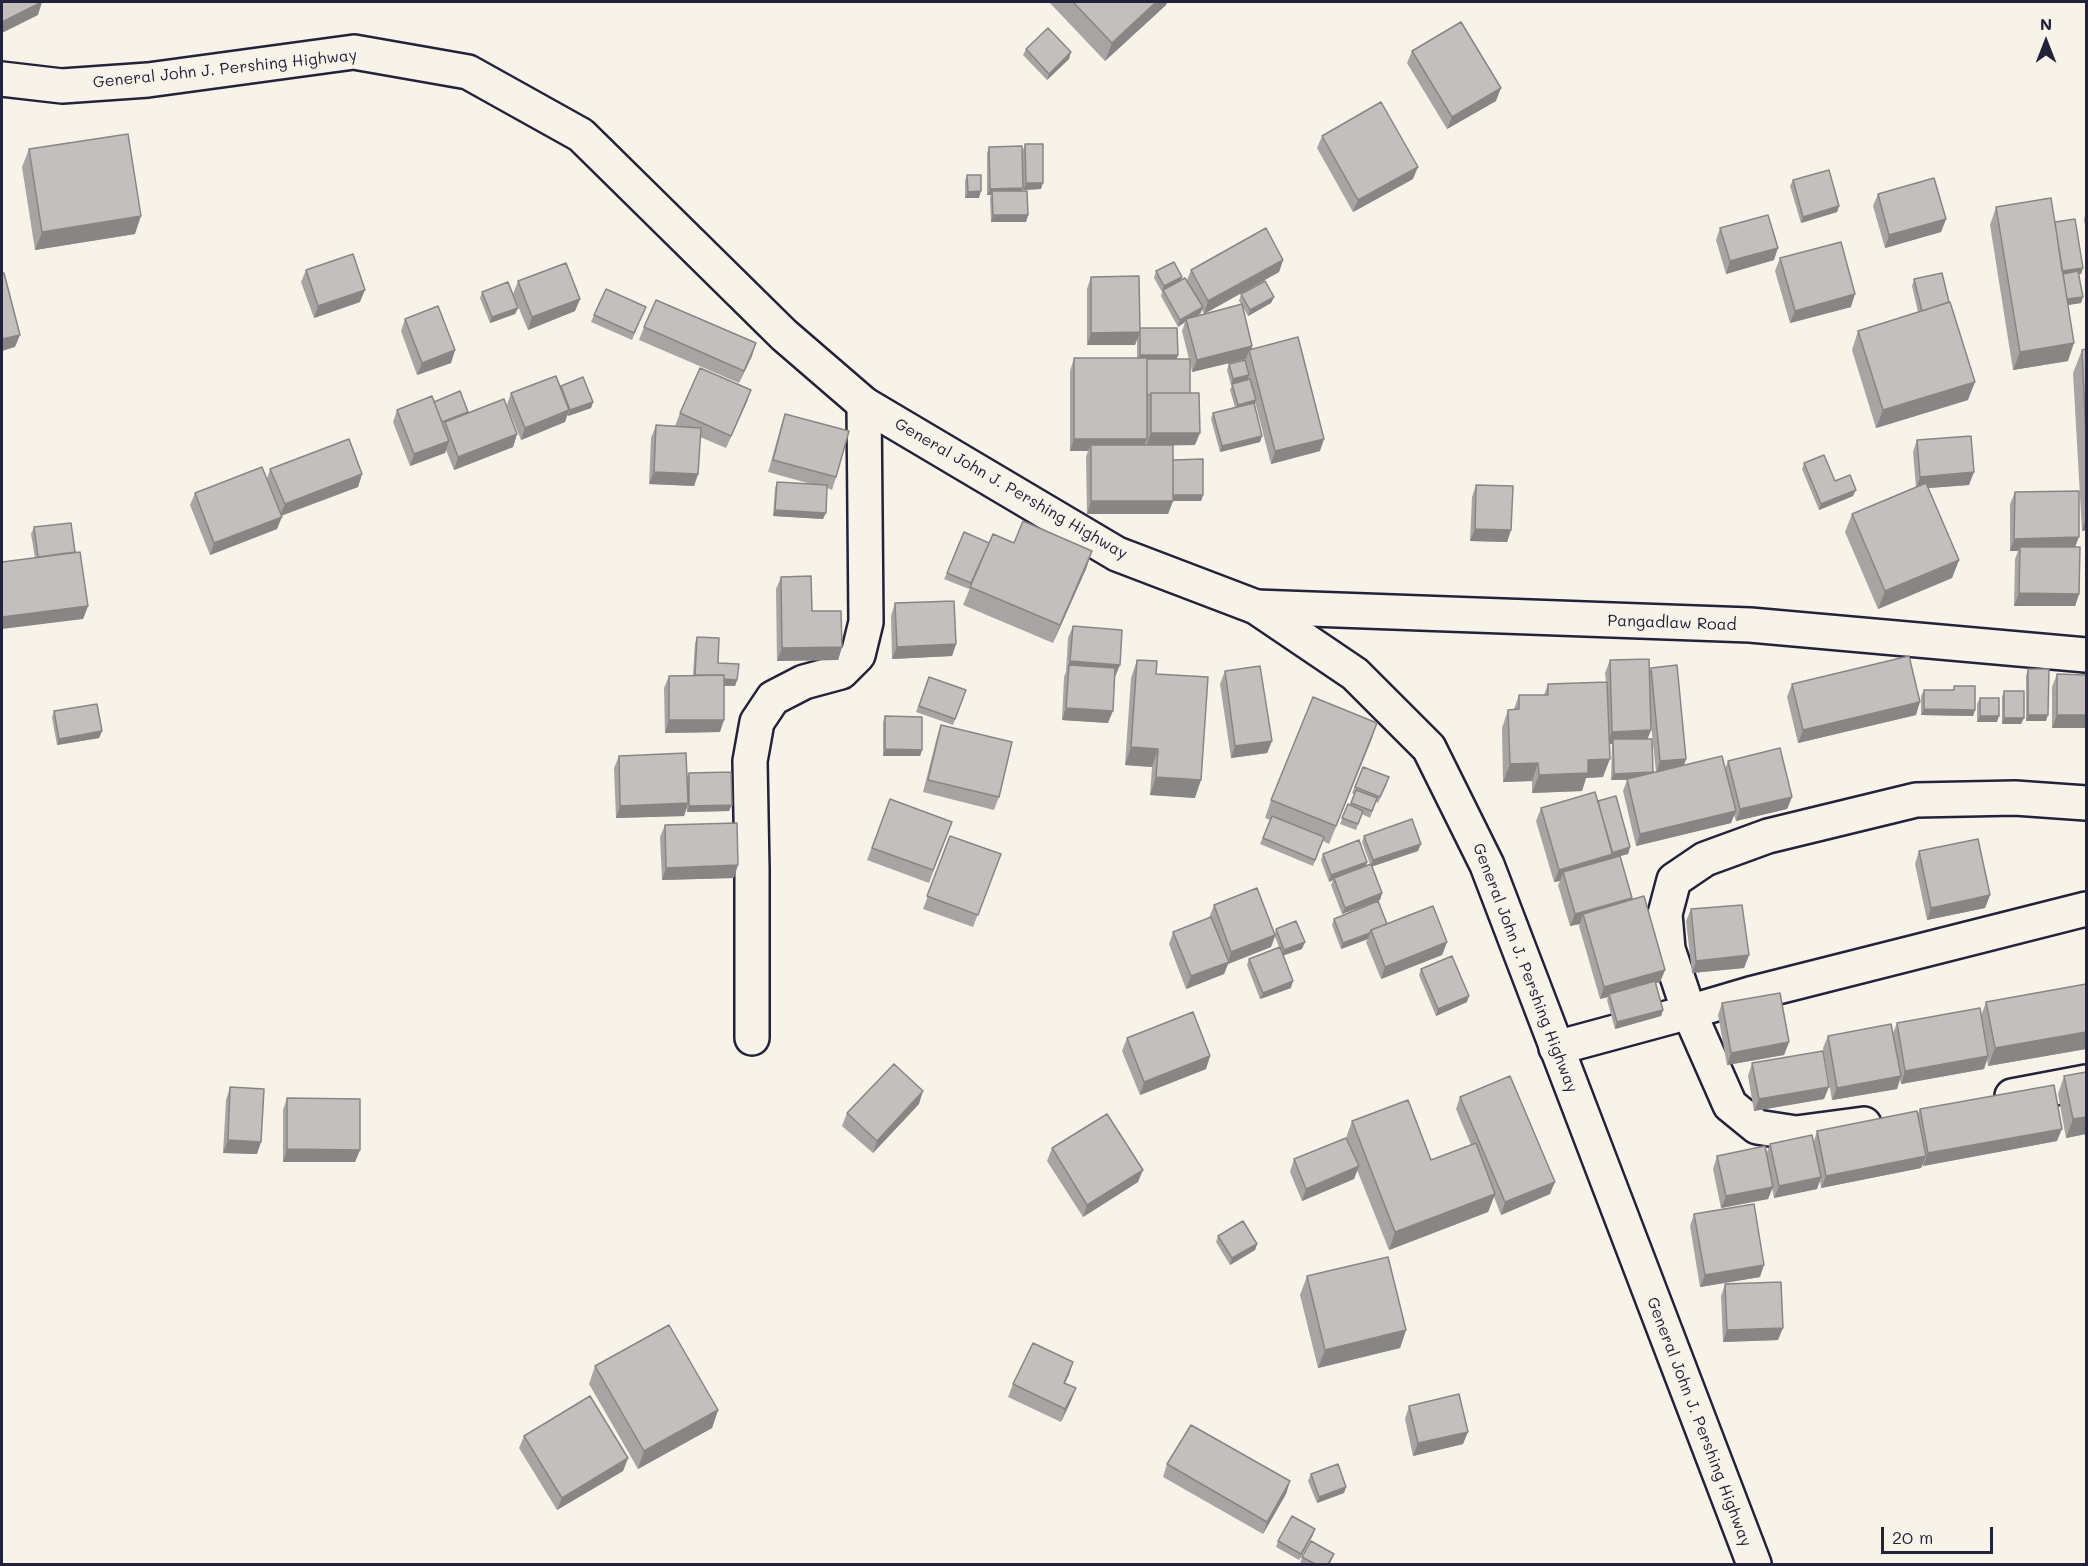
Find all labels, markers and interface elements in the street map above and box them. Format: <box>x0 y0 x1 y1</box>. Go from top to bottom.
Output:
north arrow <box>2016 12 2076 72</box>
text: N <box>2040 13 2052 34</box>
street label: General John J. Pershing Highway <box>92 46 358 92</box>
street label: General John J. Pershing Highway <box>891 414 1131 564</box>
street label: Pangadlaw Road <box>1607 611 1737 635</box>
street label: General John J. Pershing Highway <box>1468 841 1582 1095</box>
street label: General John J. Pershing Highway <box>1642 1295 1756 1549</box>
scale bar <box>1884 1515 1996 1553</box>
text: 20 m <box>1892 1525 1933 1549</box>

